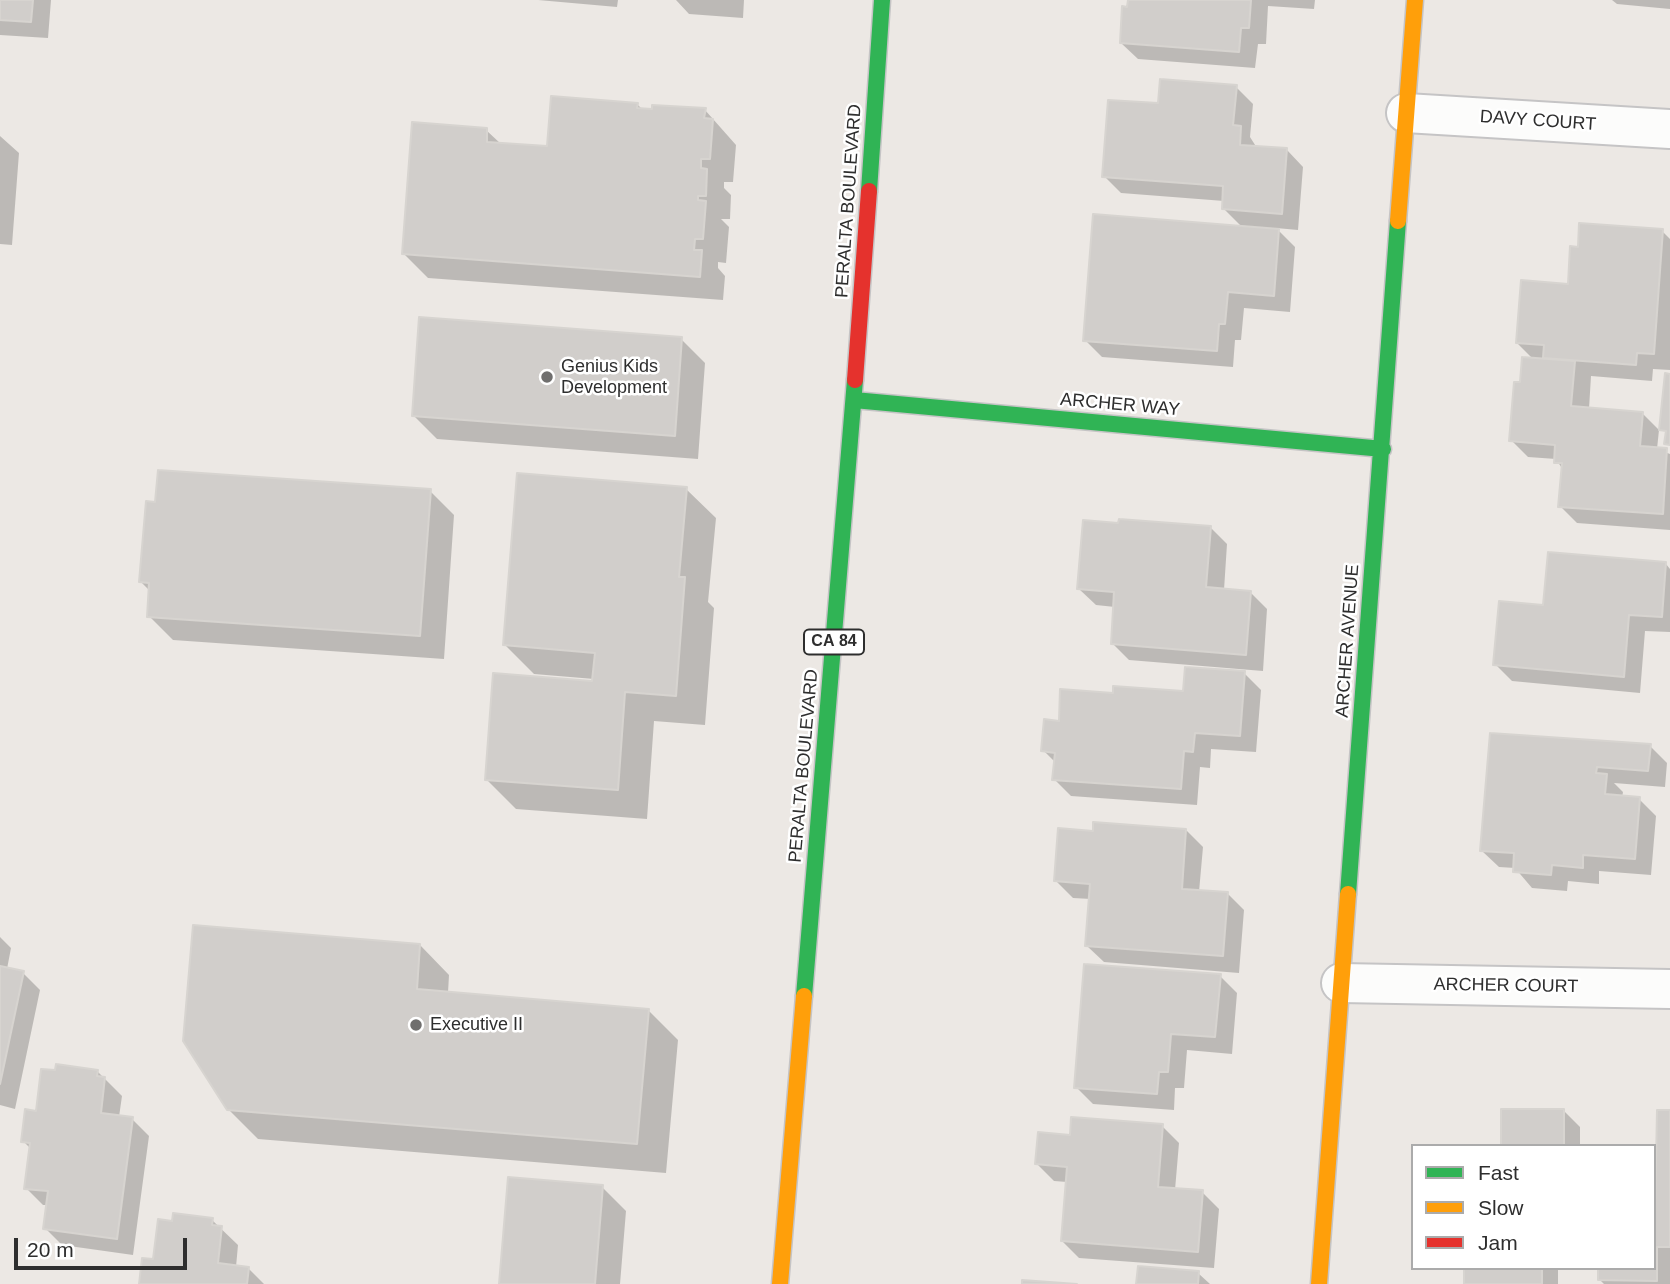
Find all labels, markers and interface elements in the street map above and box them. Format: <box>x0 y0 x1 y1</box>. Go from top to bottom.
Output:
street label: PERALTA BOULEVARD <box>831 103 867 299</box>
street label: DAVY COURT <box>1479 106 1597 136</box>
place label: Genius Kids Development <box>561 356 667 398</box>
marker: Genius Kids Development <box>539 369 555 385</box>
street label: ARCHER WAY <box>1059 389 1181 421</box>
street label: ARCHER AVENUE <box>1332 564 1364 718</box>
road number: CA 84 <box>804 629 864 654</box>
street label: PERALTA BOULEVARD <box>785 668 823 864</box>
street label: ARCHER COURT <box>1433 974 1579 998</box>
place label: Executive II <box>430 1014 523 1036</box>
marker: Executive II <box>408 1017 424 1033</box>
legend <box>1411 1144 1656 1270</box>
text: Fast <box>1478 1161 1519 1184</box>
text: Slow <box>1478 1196 1524 1219</box>
scale bar <box>18 1224 191 1268</box>
text: Jam <box>1478 1231 1518 1254</box>
text: 20 m <box>27 1238 74 1261</box>

